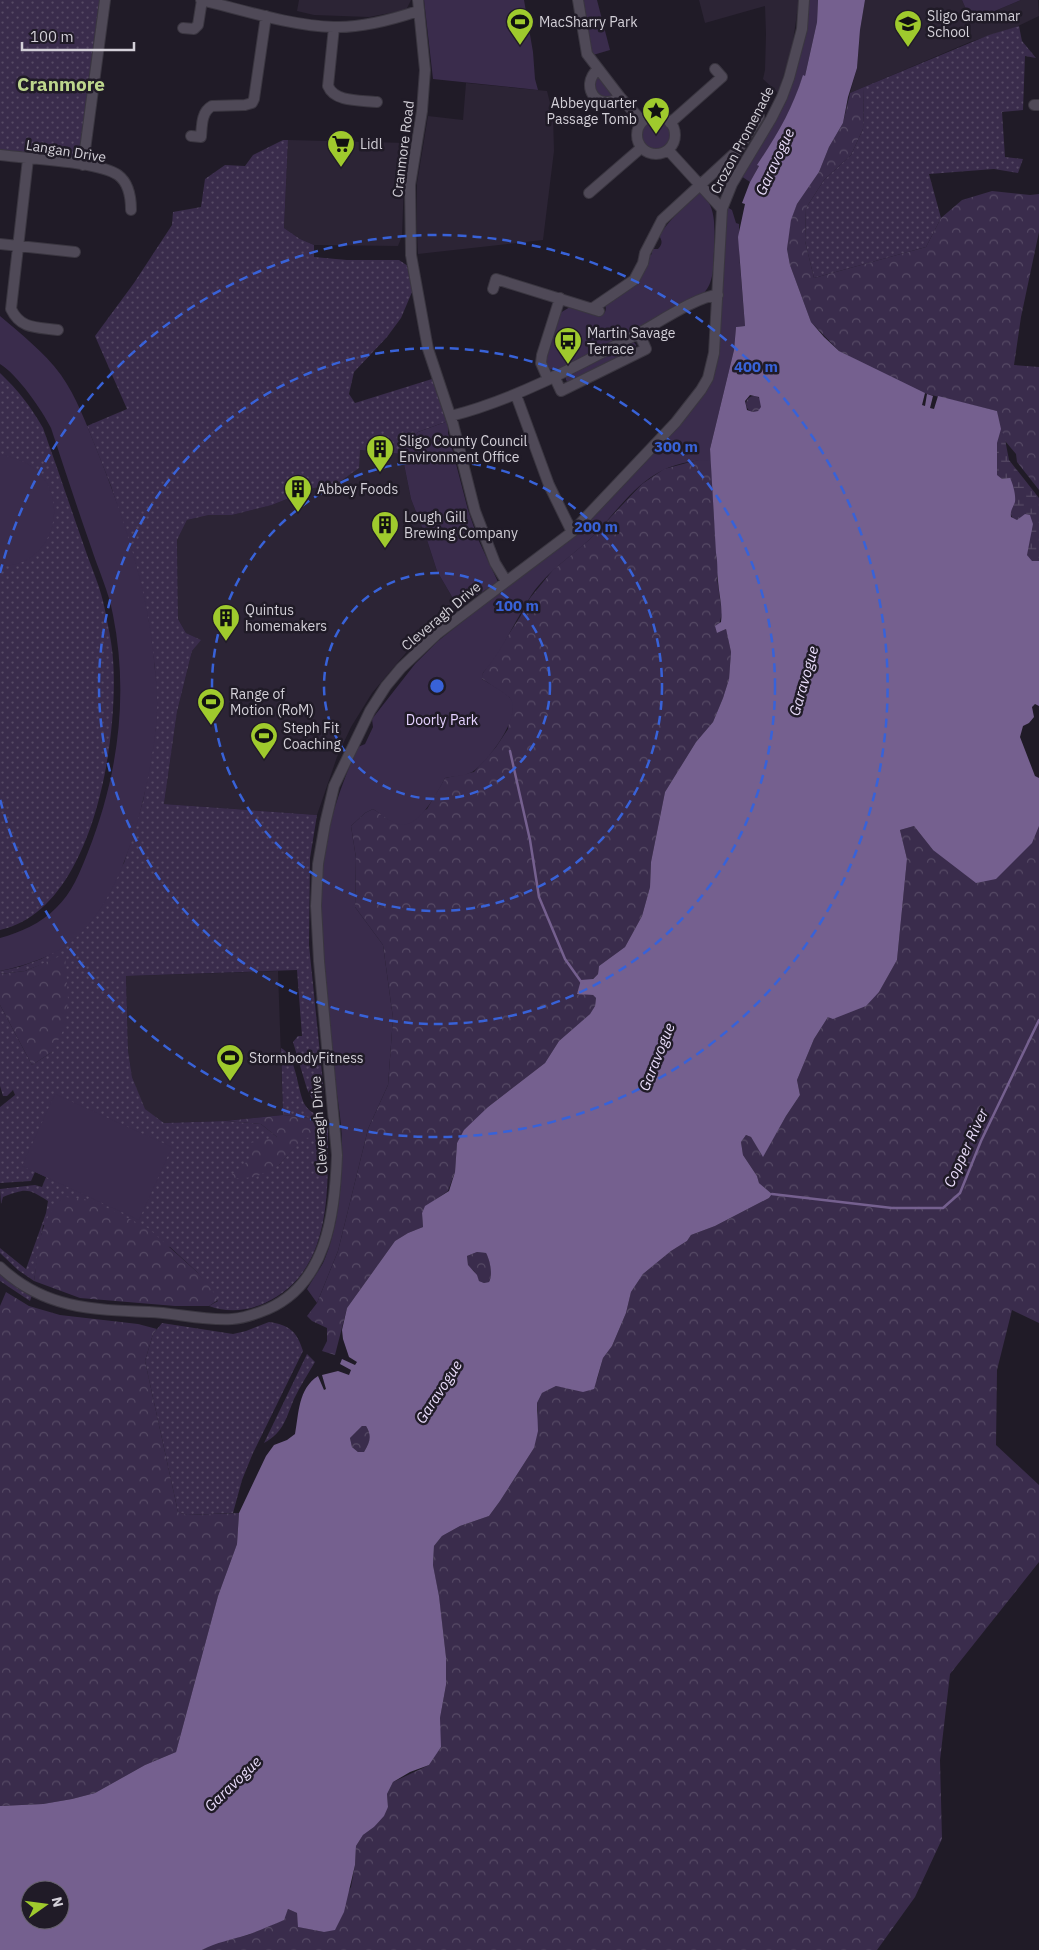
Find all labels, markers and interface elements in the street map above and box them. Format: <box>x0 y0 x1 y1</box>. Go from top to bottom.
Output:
sports icon: MacSharry Park <box>505 7 535 46</box>
place label: Sligo Grammar School <box>927 7 1020 41</box>
school or university icon: Sligo Grammar School <box>893 9 923 48</box>
place label: MacSharry Park <box>539 13 638 31</box>
scale bar <box>22 20 135 52</box>
text: 100 m <box>30 27 74 46</box>
district label: Cranmore <box>17 72 105 96</box>
street label: Crozon Promenade <box>706 83 778 197</box>
place label: Abbeyquarter Passage Tomb <box>547 94 637 128</box>
place icon: Abbeyquarter Passage Tomb <box>641 96 671 135</box>
street label: Cranmore Road <box>388 100 418 198</box>
water label: Garavogue <box>751 125 798 198</box>
supermarket icon: Lidl <box>326 129 356 168</box>
place label: Lidl <box>360 135 383 153</box>
street label: Langan Drive <box>25 136 108 166</box>
place label: Martin Savage Terrace <box>587 324 676 358</box>
bus stop icon: Martin Savage Terrace <box>553 326 583 365</box>
text: 400 m <box>734 357 778 376</box>
place label: Sligo County Council Environment Office <box>399 432 528 466</box>
building icon: Sligo County Council Environment Office <box>365 434 395 473</box>
text: 300 m <box>654 437 698 456</box>
building icon: Abbey Foods <box>283 474 313 513</box>
place label: Abbey Foods <box>317 480 398 498</box>
place label: Lough Gill Brewing Company <box>404 508 518 542</box>
building icon: Lough Gill Brewing Company <box>370 510 400 549</box>
text: 200 m <box>574 517 618 536</box>
street label: Cleveragh Drive <box>398 577 485 654</box>
text: 100 m <box>495 596 539 615</box>
place label: Quintus homemakers <box>245 601 327 635</box>
building icon: Quintus homemakers <box>211 603 241 642</box>
water label: Garavogue <box>785 644 823 718</box>
centre of rings <box>428 677 446 695</box>
place label: Range of Motion (RoM) <box>230 685 314 719</box>
sports icon: Range of Motion (RoM) <box>196 687 226 726</box>
park label: Doorly Park <box>406 711 479 729</box>
place label: Steph Fit Coaching <box>283 719 341 753</box>
sports icon: Steph Fit Coaching <box>249 721 279 760</box>
water label: Garavogue <box>634 1020 679 1094</box>
sports icon: StormbodyFitness <box>215 1043 245 1082</box>
place label: StormbodyFitness <box>249 1049 364 1067</box>
street label: Cleveragh Drive <box>307 1075 331 1175</box>
water label: Copper River <box>939 1105 992 1190</box>
water label: Garavogue <box>411 1356 466 1427</box>
water label: Garavogue <box>200 1752 265 1815</box>
north arrow <box>20 1880 70 1930</box>
text: N <box>48 1895 68 1909</box>

